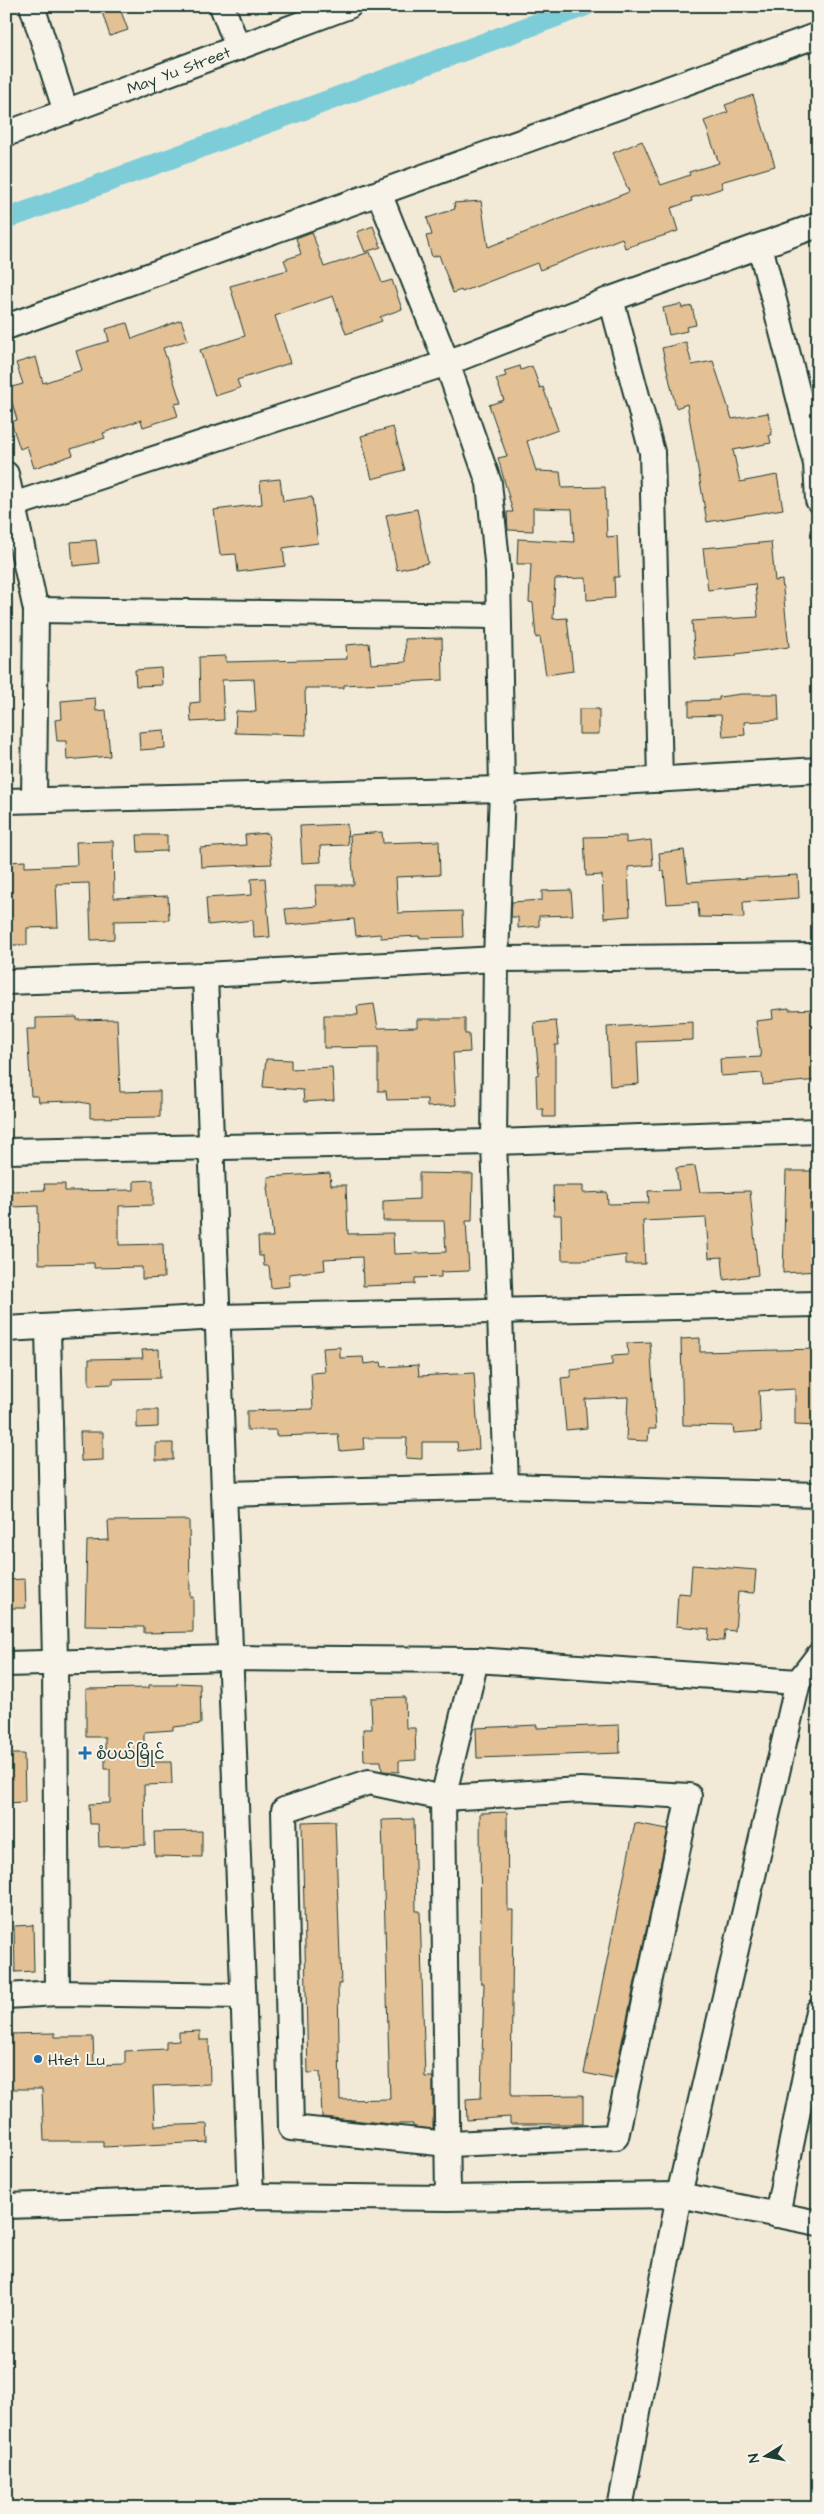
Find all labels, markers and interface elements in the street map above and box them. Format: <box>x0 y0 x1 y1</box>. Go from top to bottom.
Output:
street label: May Yu Street <box>124 41 234 100</box>
place label: စံပယ်မြိုင် <box>96 1742 165 1767</box>
marker: စံပယ်မြိုင် <box>78 1746 92 1760</box>
place label: Htet Lu <box>48 2049 105 2071</box>
marker: Htet Lu <box>32 2053 44 2065</box>
north arrow <box>742 2432 792 2482</box>
text: N <box>744 2452 765 2464</box>

